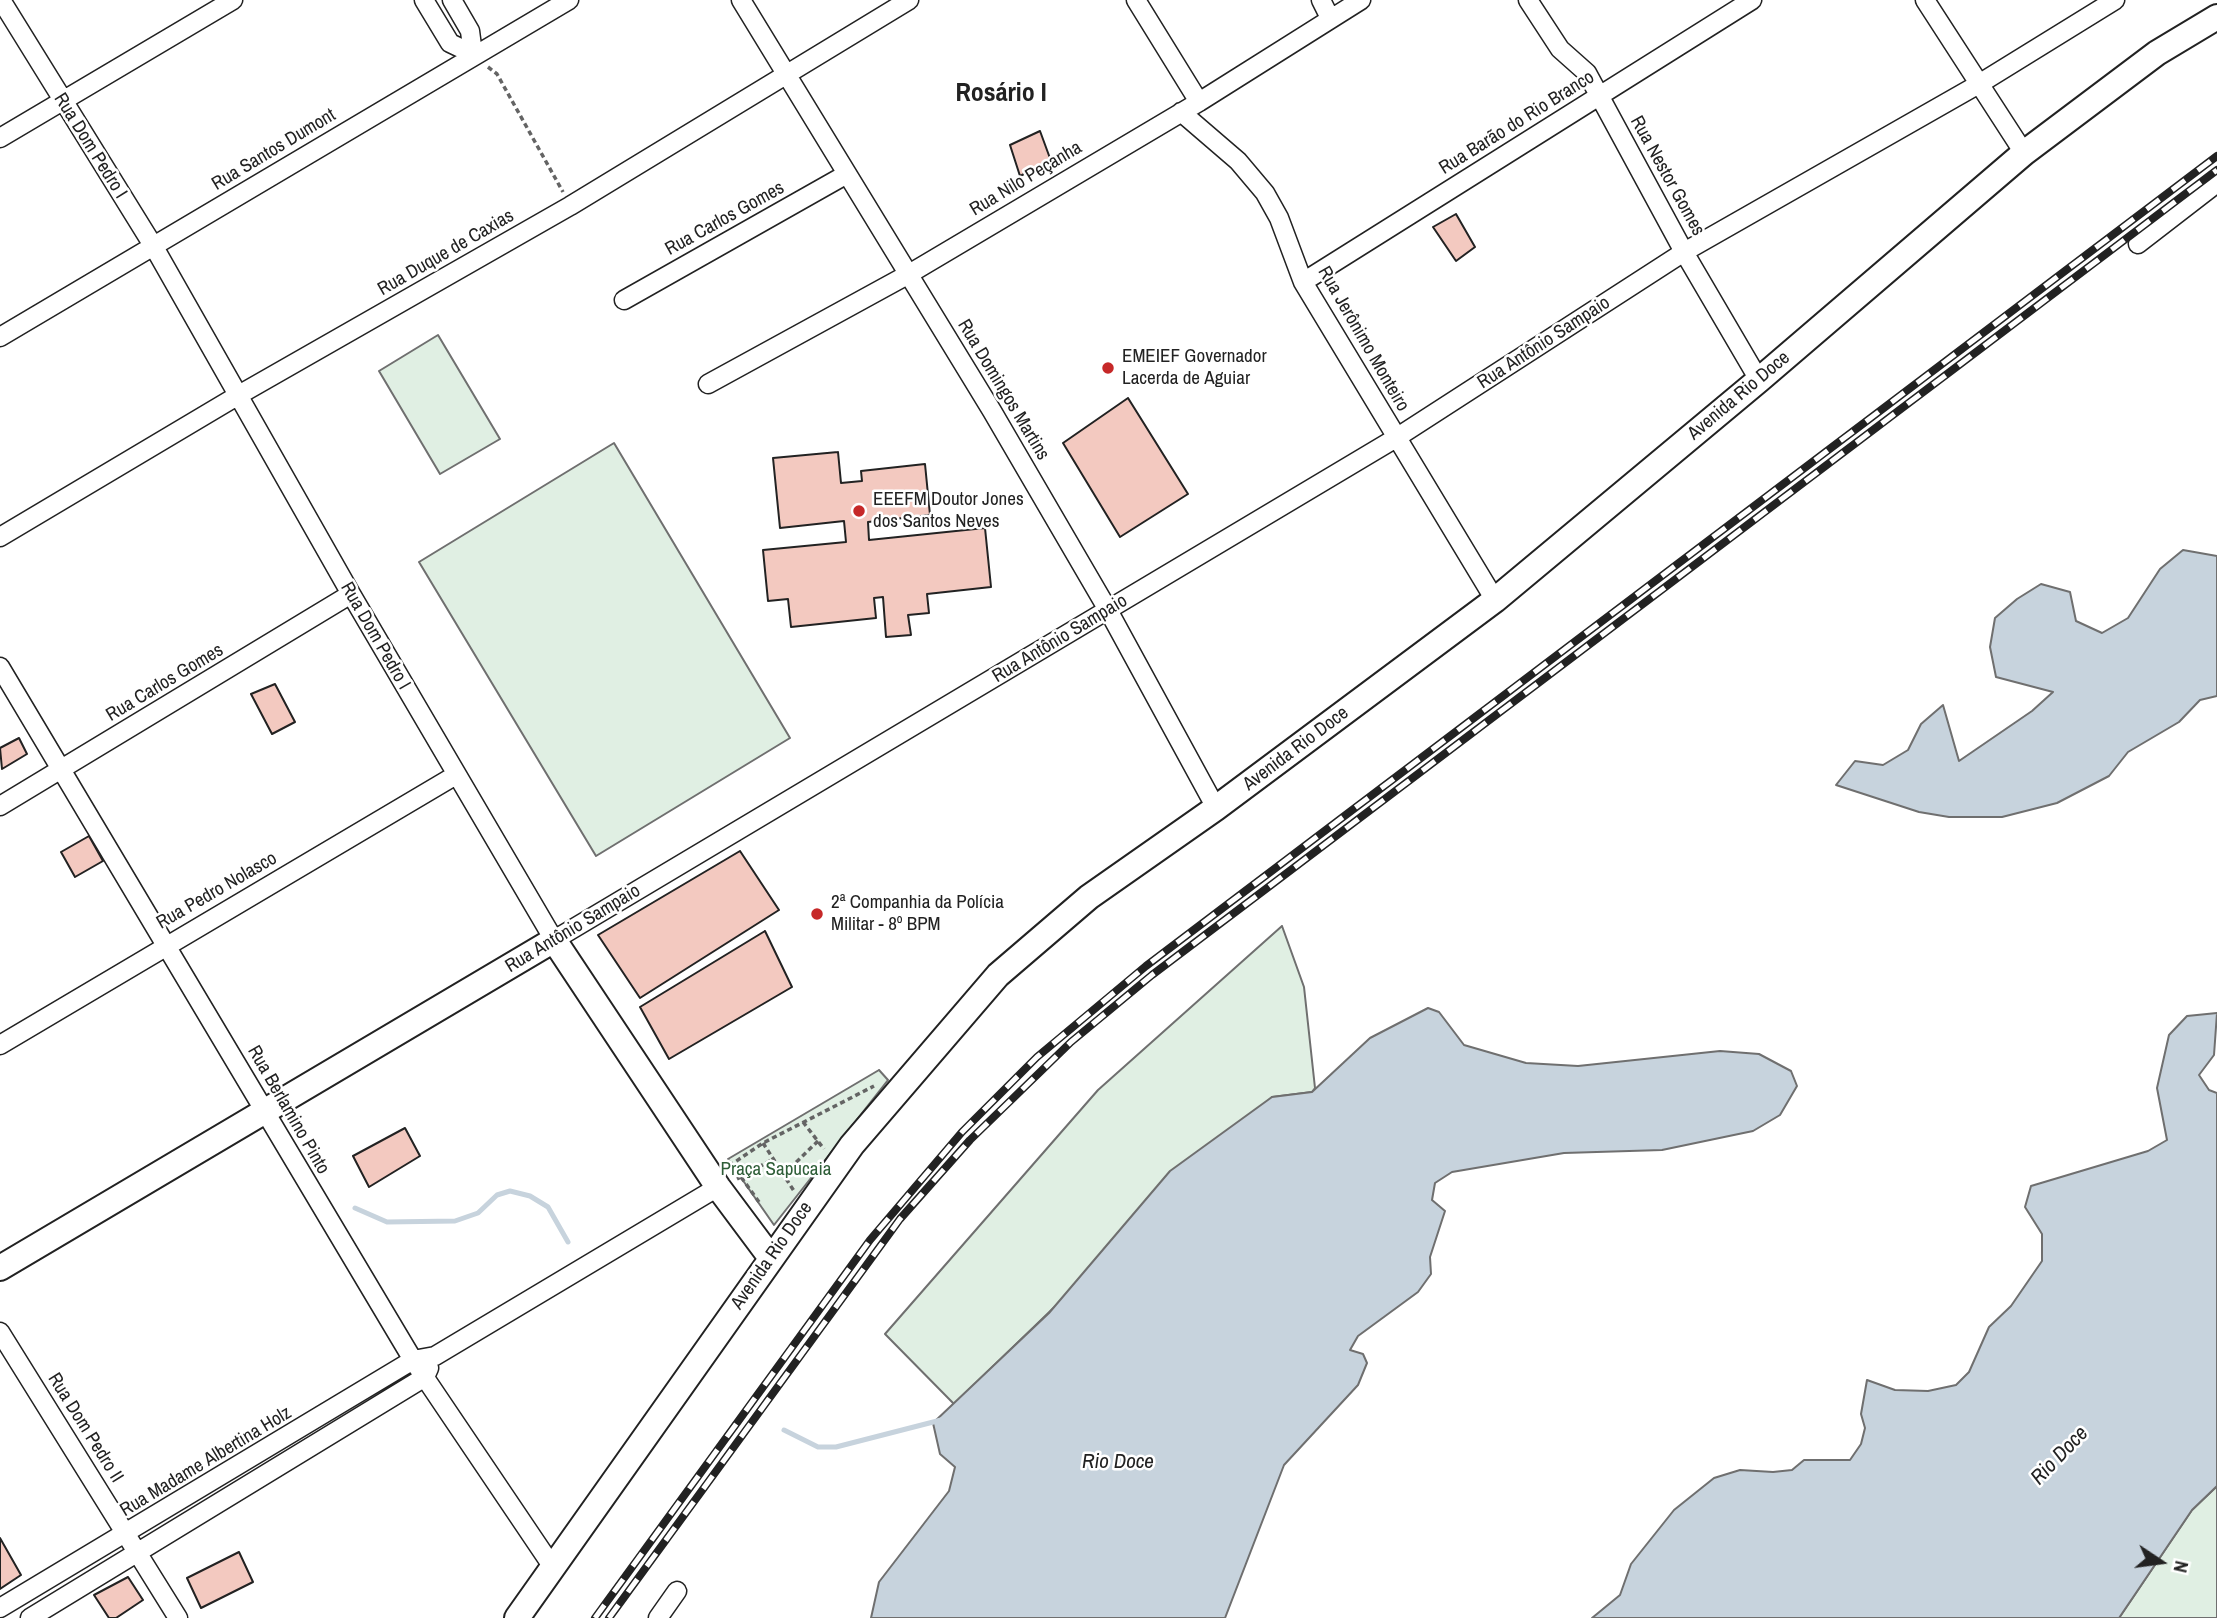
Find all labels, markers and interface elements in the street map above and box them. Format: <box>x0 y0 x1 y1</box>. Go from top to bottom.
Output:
street label: Rua Barão do Rio Branco <box>1435 66 1599 180</box>
district label: Rosário I <box>955 78 1047 110</box>
street label: Rua Dom Pedro I <box>48 89 132 203</box>
street label: Rua Santos Dumont <box>208 104 340 196</box>
street label: Rua Nestor Gomes <box>1625 112 1709 240</box>
street label: Rua Nilo Peçanha <box>966 137 1086 221</box>
street label: Rua Carlos Gomes <box>662 177 788 261</box>
street label: Rua Duque de Caxias <box>374 205 518 301</box>
street label: Rua Jerônimo Monteiro <box>1312 262 1414 416</box>
street label: Rua Antônio Sampaio <box>1474 292 1614 394</box>
street label: Rua Domingos Martins <box>952 315 1054 465</box>
place label: EMEIEF Governador Lacerda de Aguiar <box>1122 346 1267 390</box>
street label: Avenida Rio Doce <box>1683 347 1795 445</box>
marker: EMEIEF Governador Lacerda de Aguiar <box>1100 360 1116 376</box>
place label: EEEFM Doutor Jones dos Santos Neves <box>873 489 1024 533</box>
marker: EEEFM Doutor Jones dos Santos Neves <box>851 503 867 519</box>
street label: Rua Dom Pedro I <box>335 578 415 694</box>
street label: Rua Antônio Sampaio <box>988 590 1132 688</box>
street label: Rua Carlos Gomes <box>102 639 228 727</box>
street label: Avenida Rio Doce <box>1239 702 1353 796</box>
street label: Rua Pedro Nolasco <box>153 847 281 935</box>
street label: Rua Antônio Sampaio <box>501 880 645 978</box>
place label: 2ª Companhia da Polícia Militar - 8º BPM <box>831 892 1004 936</box>
marker: 2ª Companhia da Polícia Militar - 8º BPM <box>809 906 825 922</box>
street label: Rua Berlamino Pinto <box>242 1042 334 1178</box>
park label: Praça Sapucaia <box>721 1159 831 1181</box>
street label: Avenida Rio Doce <box>726 1198 818 1314</box>
street label: Rua Dom Pedro II <box>42 1369 128 1487</box>
street label: Rua Madame Albertina Holz <box>116 1402 296 1522</box>
water label: Rio Doce <box>2026 1421 2094 1491</box>
water label: Rio Doce <box>1082 1449 1154 1475</box>
north arrow <box>2126 1527 2196 1597</box>
text: N <box>2168 1558 2195 1575</box>

